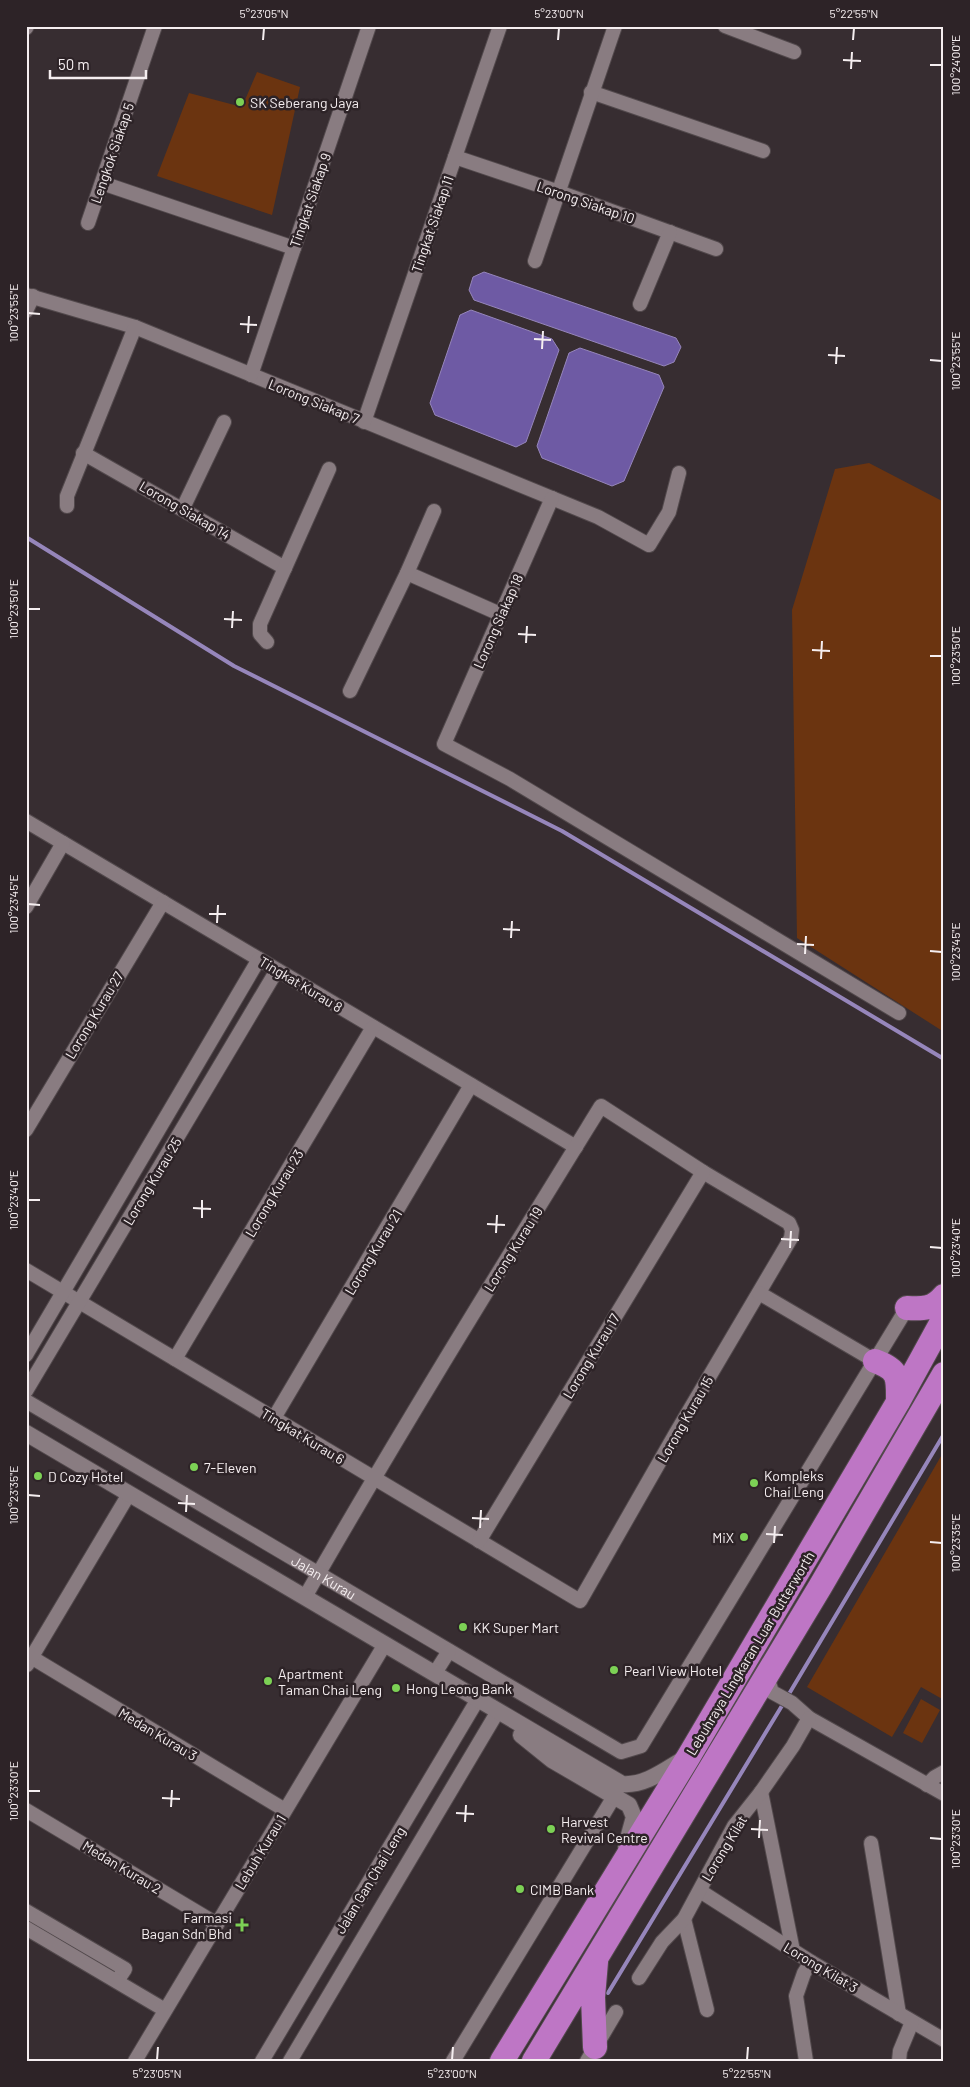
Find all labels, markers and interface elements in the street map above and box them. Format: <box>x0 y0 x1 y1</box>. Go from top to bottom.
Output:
text: 5°23'05"N <box>239 6 289 20</box>
text: 5°23'00"N <box>534 6 584 20</box>
text: 5°22'55"N <box>830 6 878 20</box>
text: 100°24'00"E <box>948 35 962 95</box>
scale bar <box>50 48 146 80</box>
text: 50 m <box>58 55 90 73</box>
place label: SK Seberang Jaya <box>250 94 359 111</box>
marker: SK Seberang Jaya <box>234 96 246 108</box>
street label: Lengkok Siakap 5 <box>87 100 137 206</box>
street label: Tingkat Siakap 9 <box>286 150 334 250</box>
street label: Tingkat Siakap 11 <box>407 173 457 275</box>
street label: Lorong Siakap 10 <box>535 177 637 227</box>
text: 100°23'55"E <box>6 283 20 343</box>
text: 100°23'55"E <box>948 331 962 391</box>
street label: Lorong Siakap 7 <box>266 375 362 427</box>
street label: Lorong Siakap 14 <box>137 477 233 543</box>
street label: Lorong Siakap 18 <box>470 571 526 671</box>
text: 100°23'50"E <box>6 579 20 639</box>
text: 100°23'50"E <box>948 626 962 686</box>
text: 100°23'45"E <box>6 874 20 934</box>
text: 100°23'45"E <box>948 922 962 982</box>
street label: Tingkat Kurau 8 <box>256 952 346 1016</box>
street label: Lorong Kurau 27 <box>61 968 127 1062</box>
street label: Lorong Kurau 25 <box>119 1134 185 1228</box>
street label: Lorong Kurau 23 <box>241 1146 307 1240</box>
text: 100°23'40"E <box>6 1170 20 1230</box>
street label: Lorong Kurau 19 <box>480 1203 546 1295</box>
street label: Lorong Kurau 21 <box>341 1206 405 1298</box>
text: 100°23'40"E <box>948 1218 962 1278</box>
street label: Lorong Kurau 17 <box>559 1310 623 1402</box>
street label: Lorong Kurau 15 <box>653 1373 717 1465</box>
street label: Tingkat Kurau 6 <box>258 1404 348 1468</box>
place label: 7-Eleven <box>204 1459 257 1476</box>
marker: 7-Eleven <box>188 1461 200 1473</box>
text: 100°23'35"E <box>6 1465 20 1525</box>
place label: Kompleks Chai Leng <box>764 1467 824 1500</box>
place label: D Cozy Hotel <box>48 1468 123 1485</box>
marker: D Cozy Hotel <box>32 1470 44 1482</box>
marker: Kompleks Chai Leng <box>748 1477 760 1489</box>
text: 100°23'35"E <box>948 1513 962 1573</box>
place label: MiX <box>712 1529 734 1546</box>
marker: MiX <box>738 1531 750 1543</box>
street label: Lebuhraya Lingkaran Luar Butterworth <box>682 1548 818 1758</box>
street label: Jalan Kurau <box>289 1551 359 1602</box>
place label: KK Super Mart <box>473 1619 559 1636</box>
marker: KK Super Mart <box>457 1621 469 1633</box>
place label: Pearl View Hotel <box>624 1662 722 1679</box>
marker: Pearl View Hotel <box>608 1664 620 1676</box>
place label: Apartment Taman Chai Leng <box>278 1665 382 1698</box>
marker: Apartment Taman Chai Leng <box>262 1675 274 1687</box>
place label: Hong Leong Bank <box>406 1680 512 1697</box>
marker: Hong Leong Bank <box>390 1682 402 1694</box>
street label: Medan Kurau 3 <box>116 1704 200 1764</box>
text: 100°23'30"E <box>6 1761 20 1821</box>
text: 100°23'30"E <box>948 1809 962 1869</box>
street label: Lebuh Kurau 1 <box>231 1811 289 1893</box>
street label: Lorong Kilat <box>698 1812 750 1884</box>
place label: Harvest Revival Centre <box>561 1813 648 1846</box>
street label: Jalan Gan Chai Leng <box>331 1823 409 1937</box>
marker: Harvest Revival Centre <box>545 1823 557 1835</box>
street label: Medan Kurau 2 <box>80 1837 164 1897</box>
place label: CIMB Bank <box>530 1881 594 1898</box>
marker: CIMB Bank <box>514 1883 526 1895</box>
place label: Farmasi Bagan Sdn Bhd <box>141 1909 232 1942</box>
marker: Farmasi Bagan Sdn Bhd <box>236 1919 248 1931</box>
street label: Lorong Kilat 3 <box>781 1938 861 1996</box>
text: 5°23'05"N <box>132 2066 182 2080</box>
text: 5°23'00"N <box>427 2066 477 2080</box>
text: 5°22'55"N <box>723 2066 771 2080</box>

